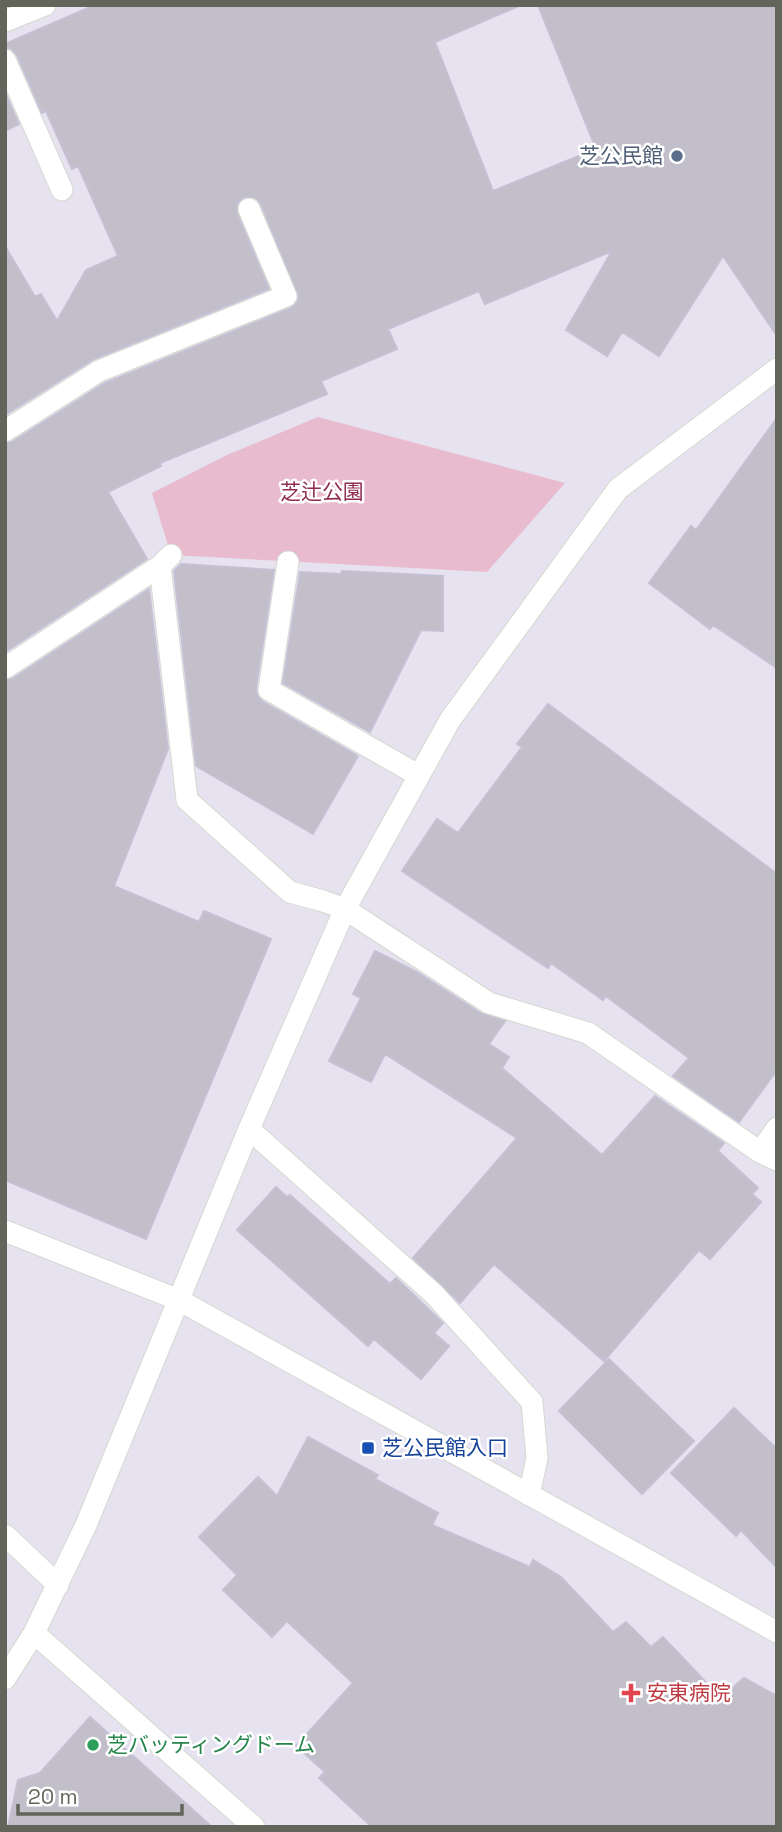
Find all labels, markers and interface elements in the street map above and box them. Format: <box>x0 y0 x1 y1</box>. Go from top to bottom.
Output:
place label: 芝公民館 <box>579 142 663 169</box>
marker: 芝公民館 <box>669 148 685 164</box>
park label: 芝辻公園 <box>280 478 364 505</box>
place label: 芝公民館入口 <box>382 1434 508 1461</box>
marker: 芝公民館入口 <box>360 1440 376 1456</box>
place label: 安東病院 <box>647 1679 731 1706</box>
marker: 安東病院 <box>621 1683 641 1703</box>
place label: 芝バッティングドーム <box>107 1731 315 1758</box>
marker: 芝バッティングドーム <box>85 1737 101 1753</box>
scale bar <box>18 1772 182 1816</box>
text: 20 m <box>28 1783 78 1810</box>

